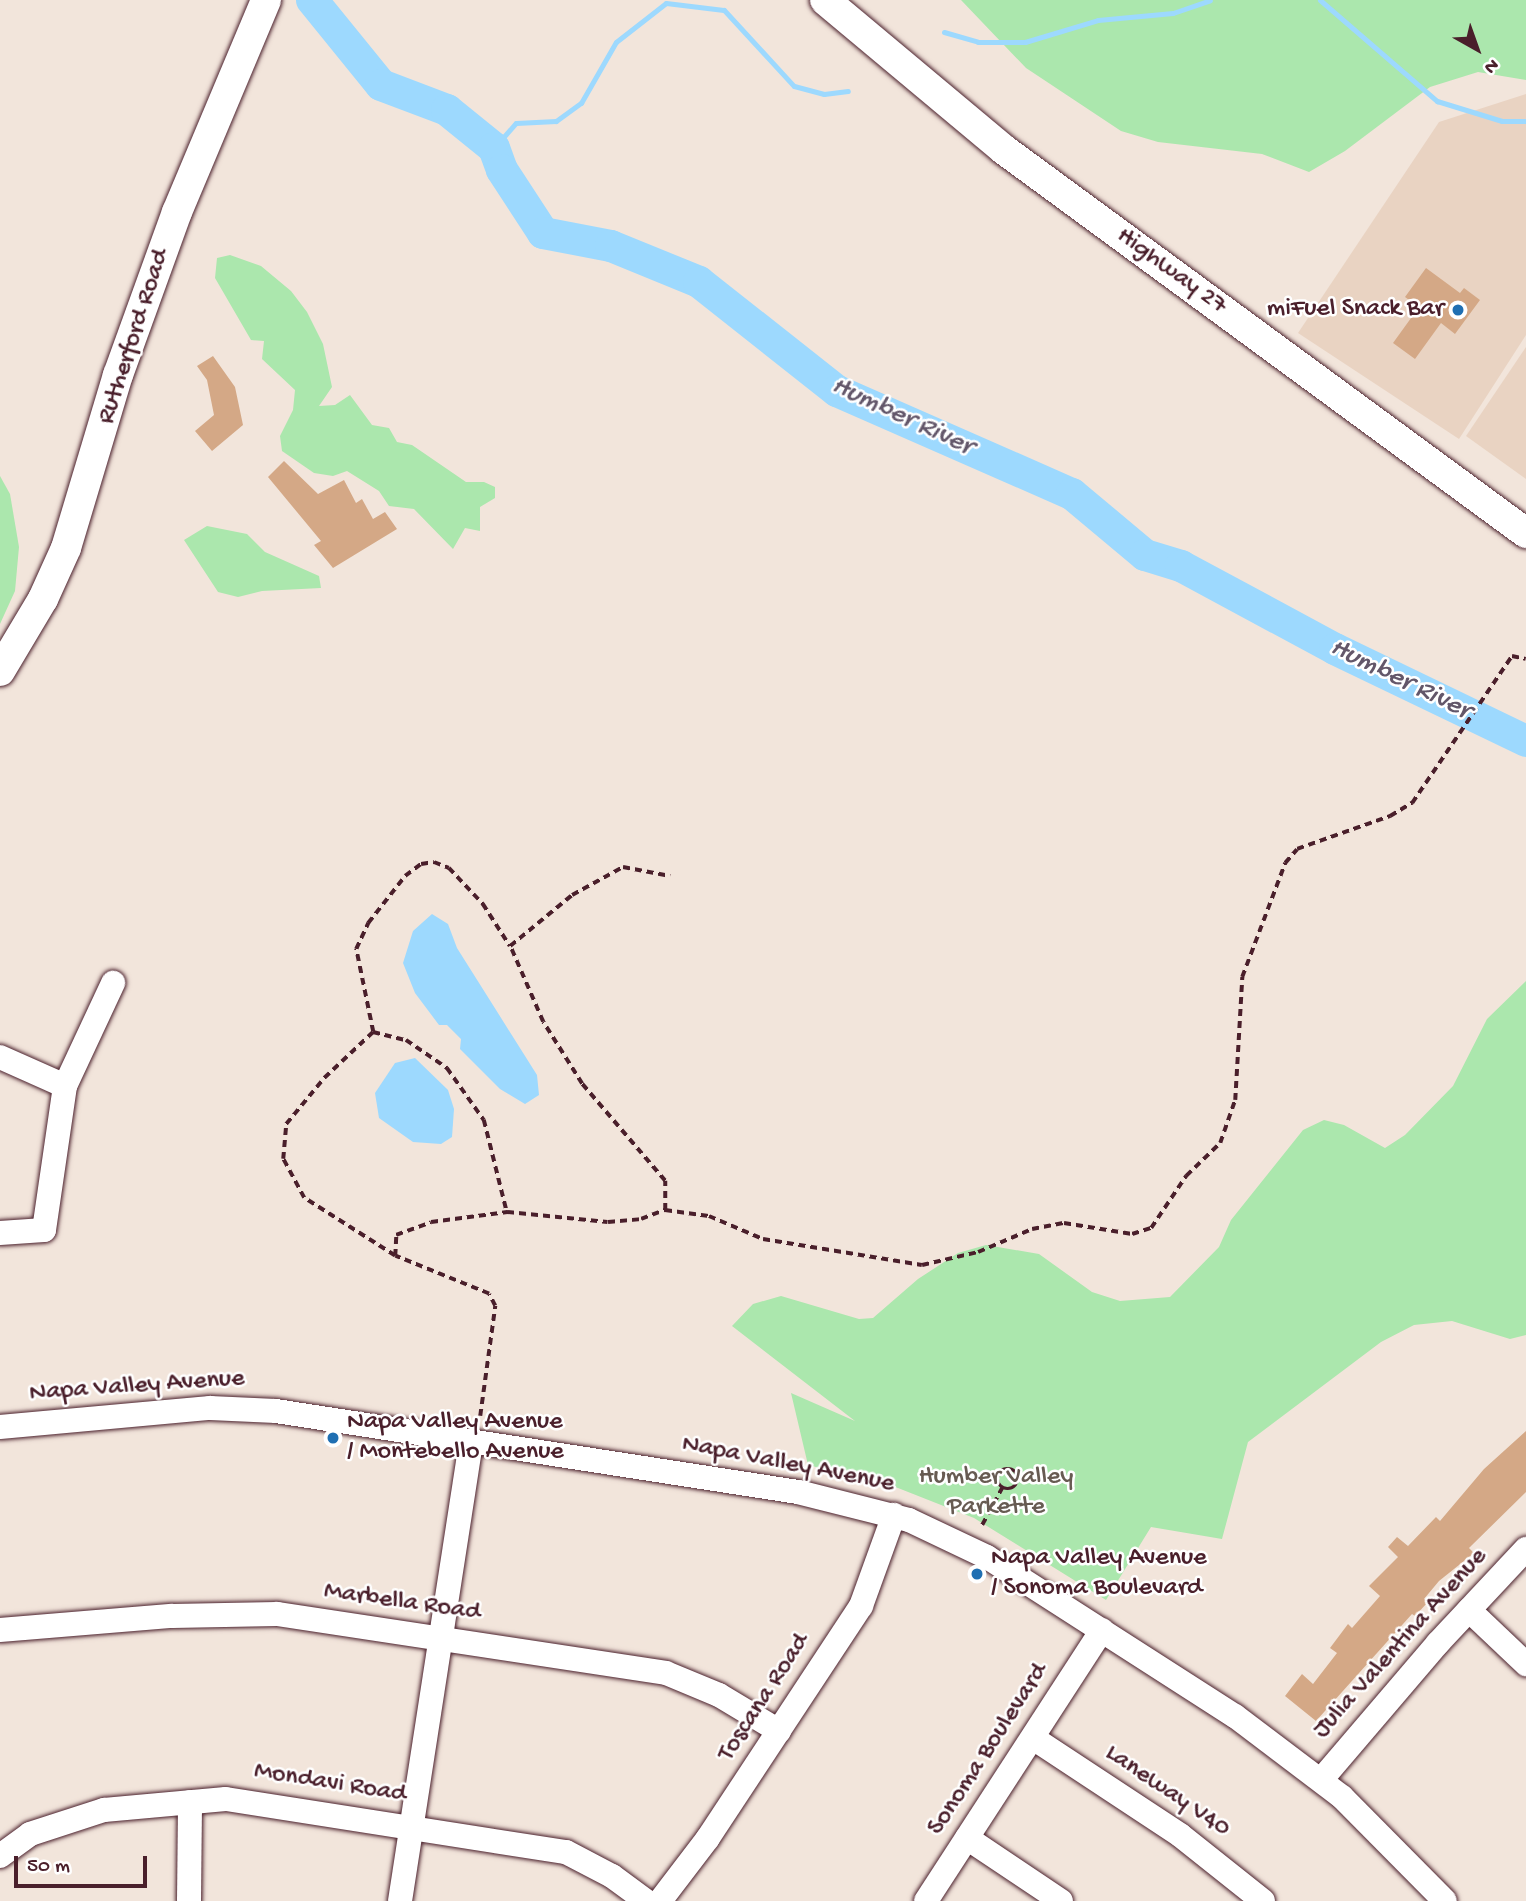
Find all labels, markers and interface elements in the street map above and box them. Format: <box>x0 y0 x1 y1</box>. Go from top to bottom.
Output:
north arrow <box>1442 14 1512 84</box>
text: N <box>1479 53 1503 78</box>
street label: Highway 27 <box>1110 221 1232 323</box>
street label: Rutherford Road <box>92 246 178 428</box>
place label: miFuel Snack Bar <box>1267 294 1444 326</box>
marker: miFuel Snack Bar <box>1450 302 1466 318</box>
water label: Humber River <box>826 370 978 464</box>
water label: Humber River <box>1324 632 1476 728</box>
street label: Napa Valley Avenue <box>28 1364 246 1410</box>
place label: Napa Valley Avenue / Montebello Avenue <box>347 1407 564 1468</box>
street label: Napa Valley Avenue <box>679 1429 897 1501</box>
marker: Napa Valley Avenue / Montebello Avenue <box>325 1430 341 1446</box>
park label: Humber Valley Parkette <box>919 1462 1073 1524</box>
street label: Julia Valentina Avenue <box>1307 1542 1495 1746</box>
place label: Napa Valley Avenue / Sonoma Boulevard <box>991 1543 1207 1604</box>
marker: Napa Valley Avenue / Sonoma Boulevard <box>969 1566 985 1582</box>
street label: Marbella Road <box>322 1577 482 1629</box>
street label: Toscana Road <box>712 1628 818 1768</box>
street label: Sonoma Boulevard <box>922 1658 1056 1842</box>
street label: Laneway V40 <box>1098 1739 1236 1845</box>
street label: Mondavi Road <box>252 1757 408 1811</box>
scale bar <box>18 1842 150 1886</box>
text: 50 m <box>27 1855 70 1880</box>

